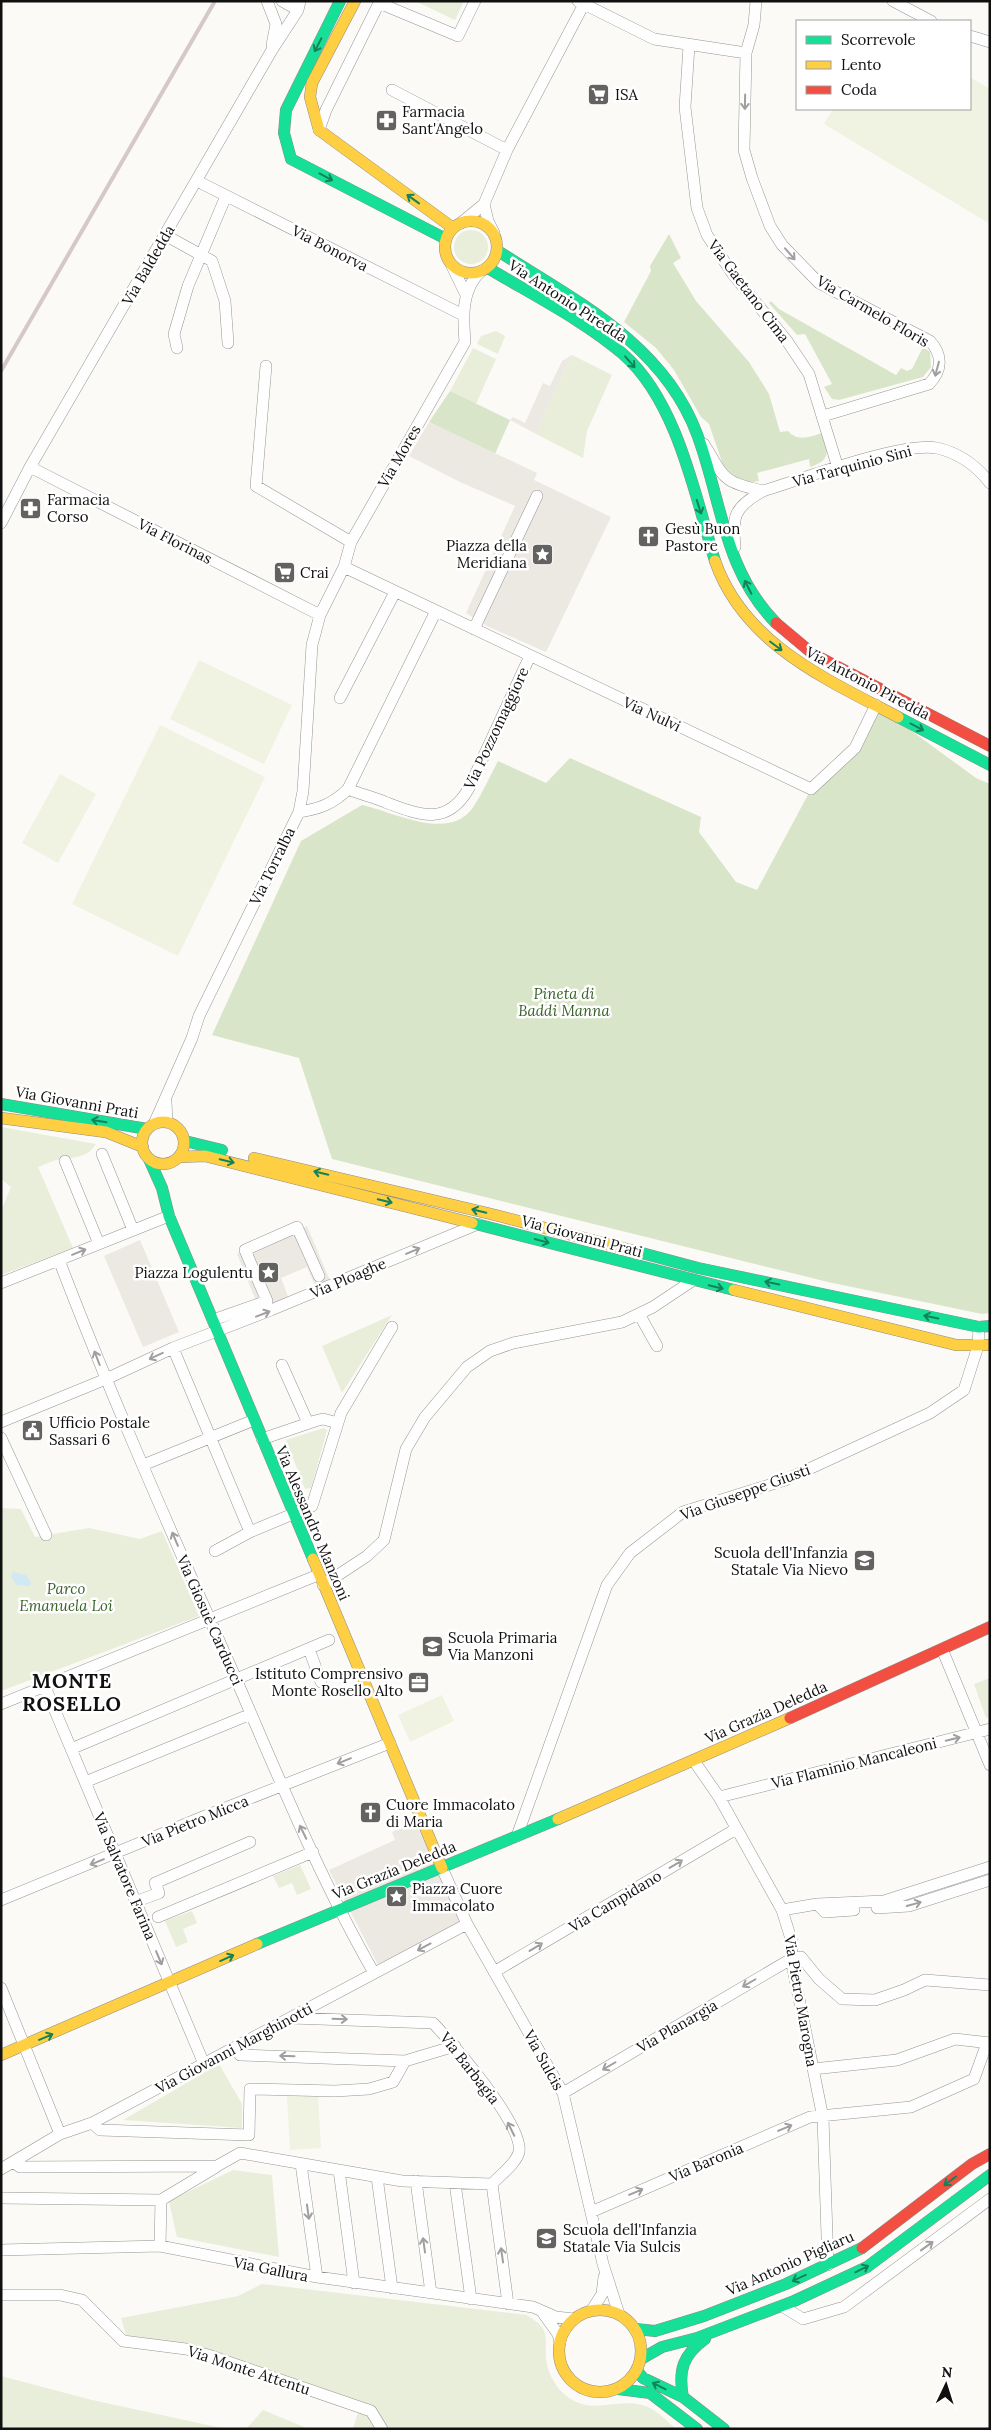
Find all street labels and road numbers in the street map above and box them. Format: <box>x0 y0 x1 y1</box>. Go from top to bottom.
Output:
street label: Via Bonorva <box>288 220 372 275</box>
street label: Via Baldedda <box>117 221 179 309</box>
street label: Via Gaetano Cima <box>704 235 794 346</box>
street label: Via Antonio Piredda <box>504 255 631 347</box>
street label: Via Carmelo Floris <box>812 270 933 351</box>
street label: Via Mores <box>373 421 425 492</box>
street label: Via Tarquinio Sini <box>789 441 914 491</box>
street label: Via Florinas <box>134 514 215 568</box>
street label: Via Antonio Piredda <box>802 642 934 724</box>
street label: Via Pozzomaggiore <box>459 664 533 793</box>
street label: Via Nulvi <box>619 692 684 736</box>
street label: Via Torralba <box>245 824 299 909</box>
street label: Via Giovanni Prati <box>13 1082 140 1122</box>
street label: Via Giovanni Prati <box>518 1210 645 1261</box>
street label: Via Ploaghe <box>306 1253 389 1303</box>
street label: Via Alessandro Manzoni <box>271 1442 354 1603</box>
street label: Via Giuseppe Giusti <box>677 1460 812 1525</box>
street label: Via Giosuè Carducci <box>172 1551 247 1688</box>
street label: Via Grazia Deledda <box>701 1676 830 1748</box>
street label: Via Flaminio Mancaleoni <box>768 1733 939 1793</box>
street label: Via Pietro Micca <box>138 1791 251 1851</box>
street label: Via Salvatore Farina <box>89 1808 161 1943</box>
street label: Via Grazia Deledda <box>328 1836 459 1904</box>
street label: Via Campidano <box>564 1866 665 1937</box>
street label: Via Pietro Marogna <box>780 1933 822 2069</box>
street label: Via Planargia <box>632 1995 721 2057</box>
street label: Via Giovanni Marghinotti <box>151 1999 316 2098</box>
street label: Via Sulcis <box>519 2026 568 2094</box>
street label: Via Barbagia <box>435 2027 504 2108</box>
street label: Via Baronia <box>665 2138 746 2187</box>
street label: Via Antonio Pigliaru <box>722 2226 857 2300</box>
street label: Via Gallura <box>231 2252 310 2286</box>
street label: Via Monte Attentu <box>184 2341 313 2399</box>

